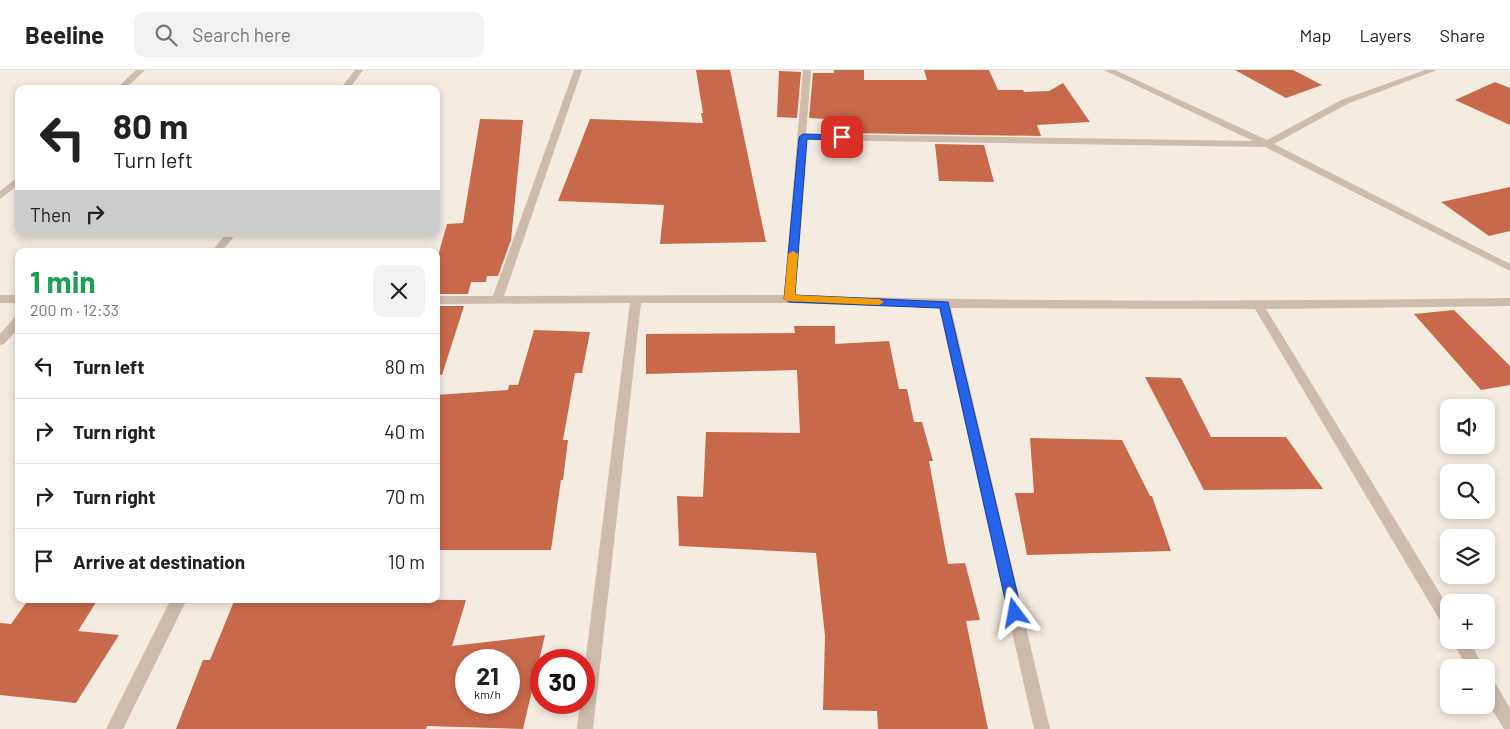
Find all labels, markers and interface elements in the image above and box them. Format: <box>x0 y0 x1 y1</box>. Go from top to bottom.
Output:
search box <box>134 12 484 57</box>
text: Beeline <box>25 20 104 49</box>
icon: search <box>152 21 180 49</box>
text: Search here <box>192 23 291 46</box>
text: Map <box>1299 24 1331 46</box>
text: Layers <box>1359 24 1412 46</box>
text: Share <box>1440 24 1485 46</box>
text: 80 m <box>113 104 188 146</box>
icon: left <box>30 105 95 170</box>
pin <box>821 116 863 158</box>
icon: arrive <box>828 123 856 151</box>
text: Turn left <box>113 146 193 172</box>
icon: right <box>81 200 109 228</box>
text: Then <box>30 203 71 226</box>
text: 1 min <box>30 263 96 299</box>
button: close <box>373 265 425 317</box>
text: 200 m · 12:33 <box>30 300 119 319</box>
icon: left <box>30 352 58 380</box>
text: Turn left <box>73 355 144 378</box>
text: 80 m <box>385 355 425 378</box>
map controls <box>1440 399 1495 714</box>
button: sound <box>1440 399 1495 454</box>
icon: right <box>30 417 58 445</box>
text: Turn right <box>73 420 155 443</box>
text: 40 m <box>384 420 425 443</box>
button: search <box>1440 464 1495 519</box>
icon: right <box>30 482 58 510</box>
text: Turn right <box>73 485 155 508</box>
text: 70 m <box>386 485 425 508</box>
button: layers <box>1440 529 1495 584</box>
icon: arrive <box>30 547 58 575</box>
text: Arrive at destination <box>73 550 245 573</box>
text: 10 m <box>388 550 425 573</box>
position arrow <box>988 586 1040 638</box>
button: + <box>1440 594 1495 649</box>
speed limit sign: 30 <box>530 649 595 714</box>
button: − <box>1440 659 1495 714</box>
text: 21 <box>476 660 499 690</box>
text: km/h <box>474 687 501 701</box>

